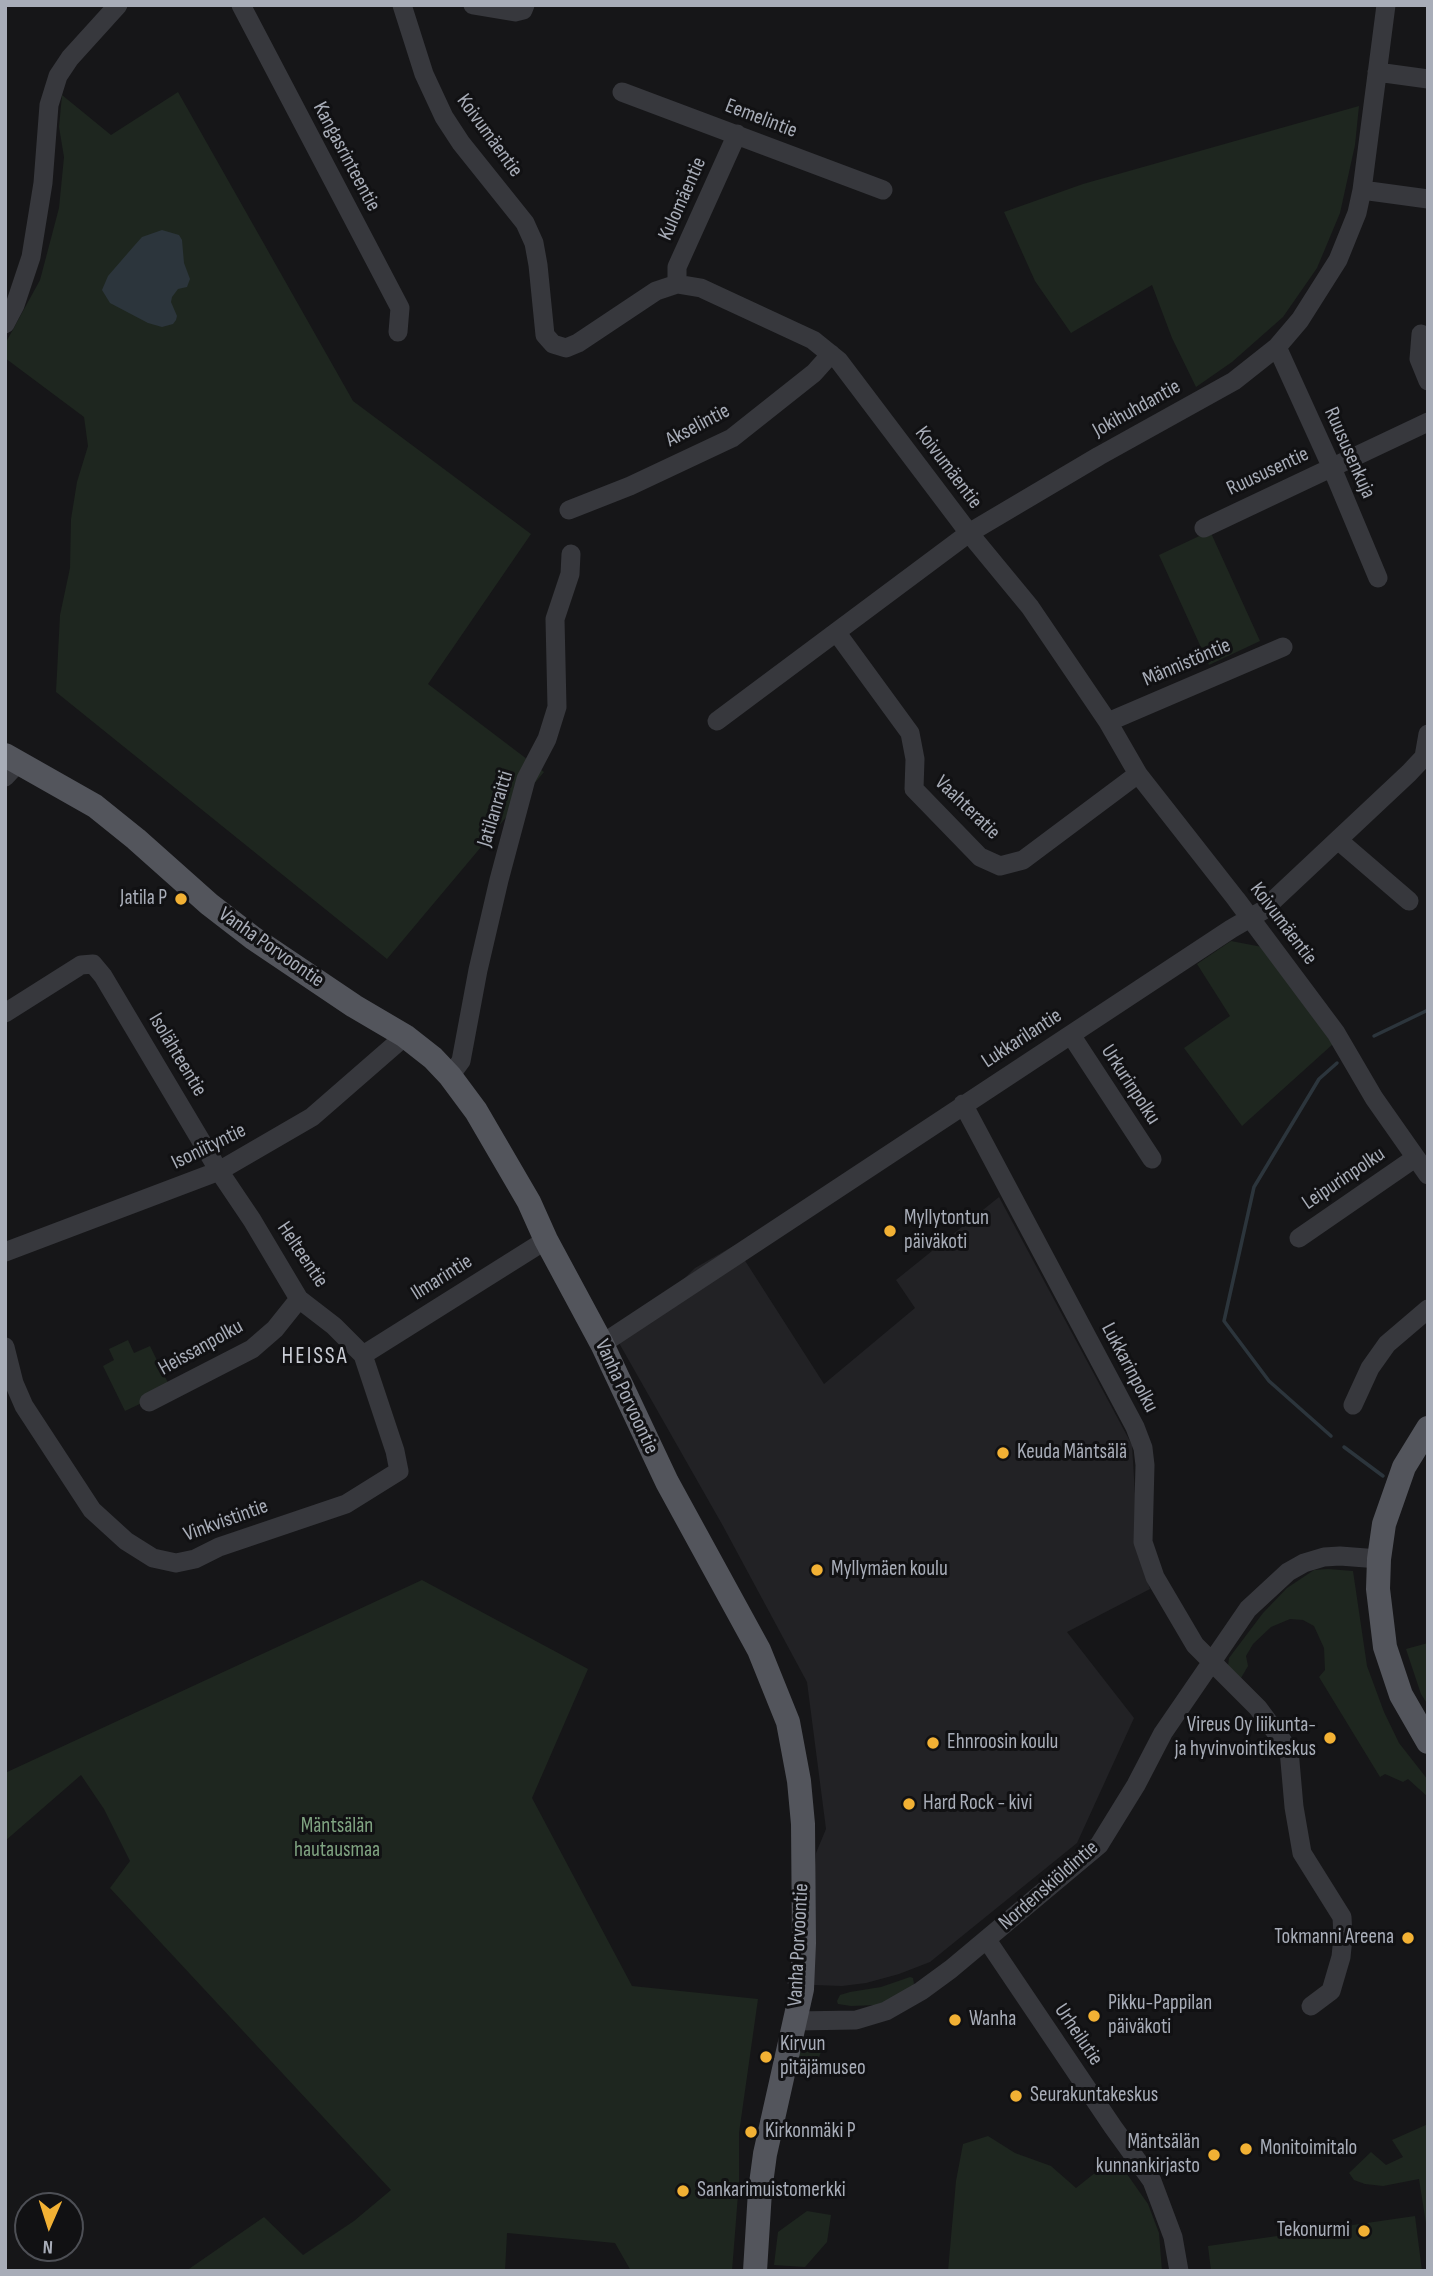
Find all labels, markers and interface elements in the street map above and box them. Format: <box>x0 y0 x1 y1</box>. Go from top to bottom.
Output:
street label: Koivumäentie <box>450 90 528 182</box>
street label: Eemelintie <box>721 94 801 144</box>
street label: Kangasrinteentie <box>307 98 385 216</box>
street label: Kulomäentie <box>653 153 713 245</box>
street label: Jokihuhdantie <box>1089 375 1185 443</box>
street label: Akselintie <box>662 399 734 453</box>
street label: Ruususenkuja <box>1318 403 1380 503</box>
street label: Koivumäentie <box>909 422 987 514</box>
street label: Ruususentie <box>1223 442 1313 502</box>
street label: Männistöntie <box>1139 633 1235 693</box>
street label: Jatilanraitti <box>473 768 519 850</box>
street label: Vaahteratie <box>929 771 1005 845</box>
street label: Koivumäentie <box>1244 878 1322 970</box>
place label: Jatila P <box>120 886 167 912</box>
marker: Jatila P <box>173 891 189 907</box>
street label: Vanha Porvoontie <box>213 902 329 994</box>
street label: Lukkarilantie <box>977 1004 1067 1074</box>
street label: Isolähteentie <box>142 1009 212 1101</box>
street label: Urkurinpolku <box>1095 1040 1165 1130</box>
street label: Isoniityntie <box>168 1118 250 1176</box>
street label: Leipurinpolku <box>1298 1142 1390 1216</box>
place label: Myllytontun päiväkoti <box>904 1206 989 1256</box>
street label: Helteentie <box>271 1217 333 1293</box>
marker: Myllytontun päiväkoti <box>882 1223 898 1239</box>
street label: Ilmarintie <box>407 1249 477 1307</box>
street label: Heissanpolku <box>154 1314 248 1382</box>
street label: Lukkarinpolku <box>1095 1319 1163 1417</box>
street label: Vanha Porvoontie <box>589 1336 663 1458</box>
district label: HEISSA <box>282 1343 348 1371</box>
place label: Keuda Mäntsälä <box>1017 1440 1127 1466</box>
marker: Keuda Mäntsälä <box>995 1445 1011 1461</box>
street label: Vinkvistintie <box>180 1494 272 1548</box>
place label: Myllymäen koulu <box>831 1557 948 1583</box>
marker: Myllymäen koulu <box>809 1562 825 1578</box>
place label: Vireus Oy liikunta- ja hyvinvointikeskus <box>1175 1713 1316 1763</box>
place label: Ehnroosin koulu <box>947 1730 1058 1756</box>
marker: Vireus Oy liikunta- ja hyvinvointikeskus <box>1322 1730 1338 1746</box>
marker: Ehnroosin koulu <box>925 1735 941 1751</box>
place label: Hard Rock - kivi <box>923 1791 1032 1817</box>
marker: Hard Rock - kivi <box>901 1796 917 1812</box>
park label: Mäntsälän hautausmaa <box>294 1814 380 1864</box>
street label: Nordenskiöldintie <box>994 1836 1104 1936</box>
street label: Vanha Porvoontie <box>783 1883 815 2007</box>
place label: Tokmanni Areena <box>1274 1925 1394 1951</box>
marker: Tokmanni Areena <box>1400 1930 1416 1946</box>
place label: Pikku-Pappilan päiväkoti <box>1108 1991 1212 2041</box>
street label: Urheilutie <box>1048 1999 1108 2071</box>
place label: Wanha <box>969 2007 1016 2033</box>
marker: Pikku-Pappilan päiväkoti <box>1086 2008 1102 2024</box>
marker: Wanha <box>947 2012 963 2028</box>
place label: Kirvun pitäjämuseo <box>780 2032 866 2082</box>
marker: Kirvun pitäjämuseo <box>758 2049 774 2065</box>
place label: Seurakuntakeskus <box>1030 2083 1158 2109</box>
marker: Seurakuntakeskus <box>1008 2088 1024 2104</box>
place label: Kirkonmäki P <box>765 2119 856 2145</box>
marker: Kirkonmäki P <box>743 2124 759 2140</box>
place label: Mäntsälän kunnankirjasto <box>1096 2130 1200 2180</box>
place label: Monitoimitalo <box>1260 2136 1357 2162</box>
marker: Monitoimitalo <box>1238 2141 1254 2157</box>
marker: Mäntsälän kunnankirjasto <box>1206 2147 1222 2163</box>
place label: Sankarimuistomerkki <box>697 2178 846 2204</box>
marker: Sankarimuistomerkki <box>675 2183 691 2199</box>
north arrow <box>14 2192 84 2262</box>
place label: Tekonurmi <box>1277 2218 1350 2244</box>
marker: Tekonurmi <box>1356 2223 1372 2239</box>
text: N <box>42 2235 54 2258</box>

